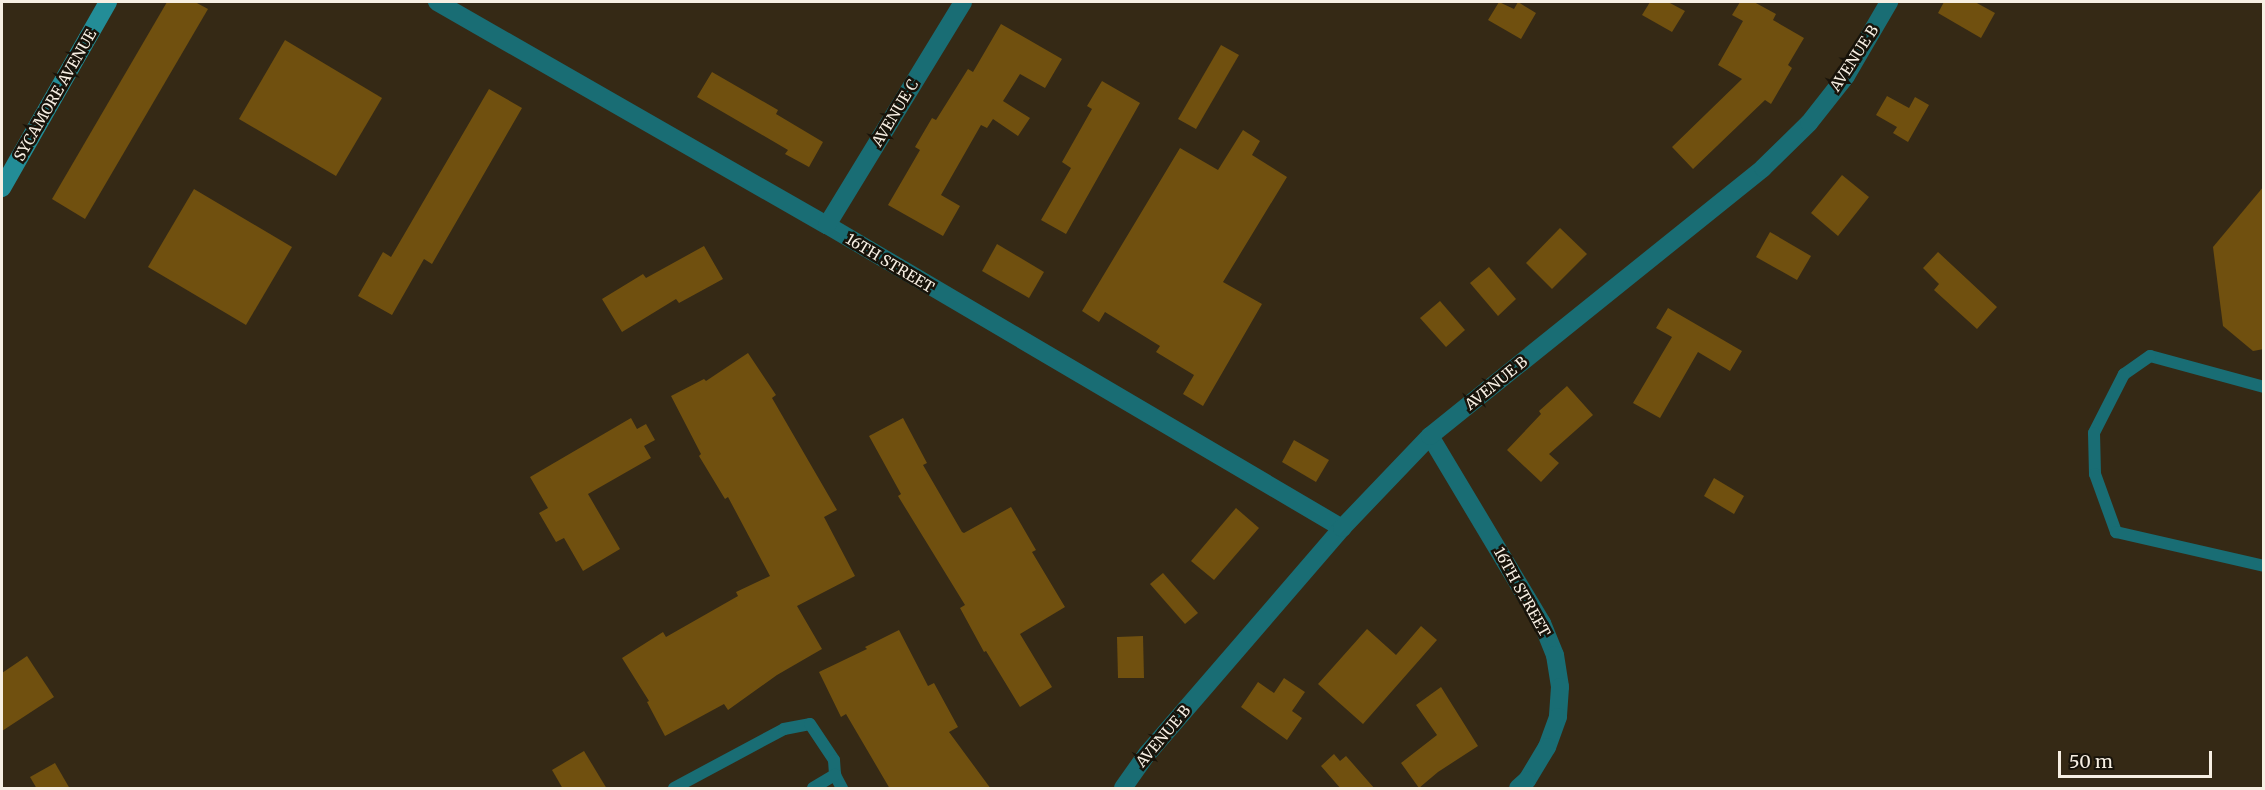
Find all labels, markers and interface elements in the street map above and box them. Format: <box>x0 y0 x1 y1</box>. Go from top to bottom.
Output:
street label: AVENUE B <box>1826 22 1882 94</box>
street label: SYCAMORE AVENUE <box>10 26 100 164</box>
street label: AVENUE C <box>868 76 922 150</box>
street label: 16TH STREET <box>843 230 937 296</box>
street label: AVENUE B <box>1461 352 1531 414</box>
street label: 16TH STREET <box>1490 544 1554 640</box>
street label: AVENUE B <box>1132 701 1194 771</box>
scale bar <box>2061 739 2216 777</box>
text: 50 m <box>2069 750 2113 773</box>

